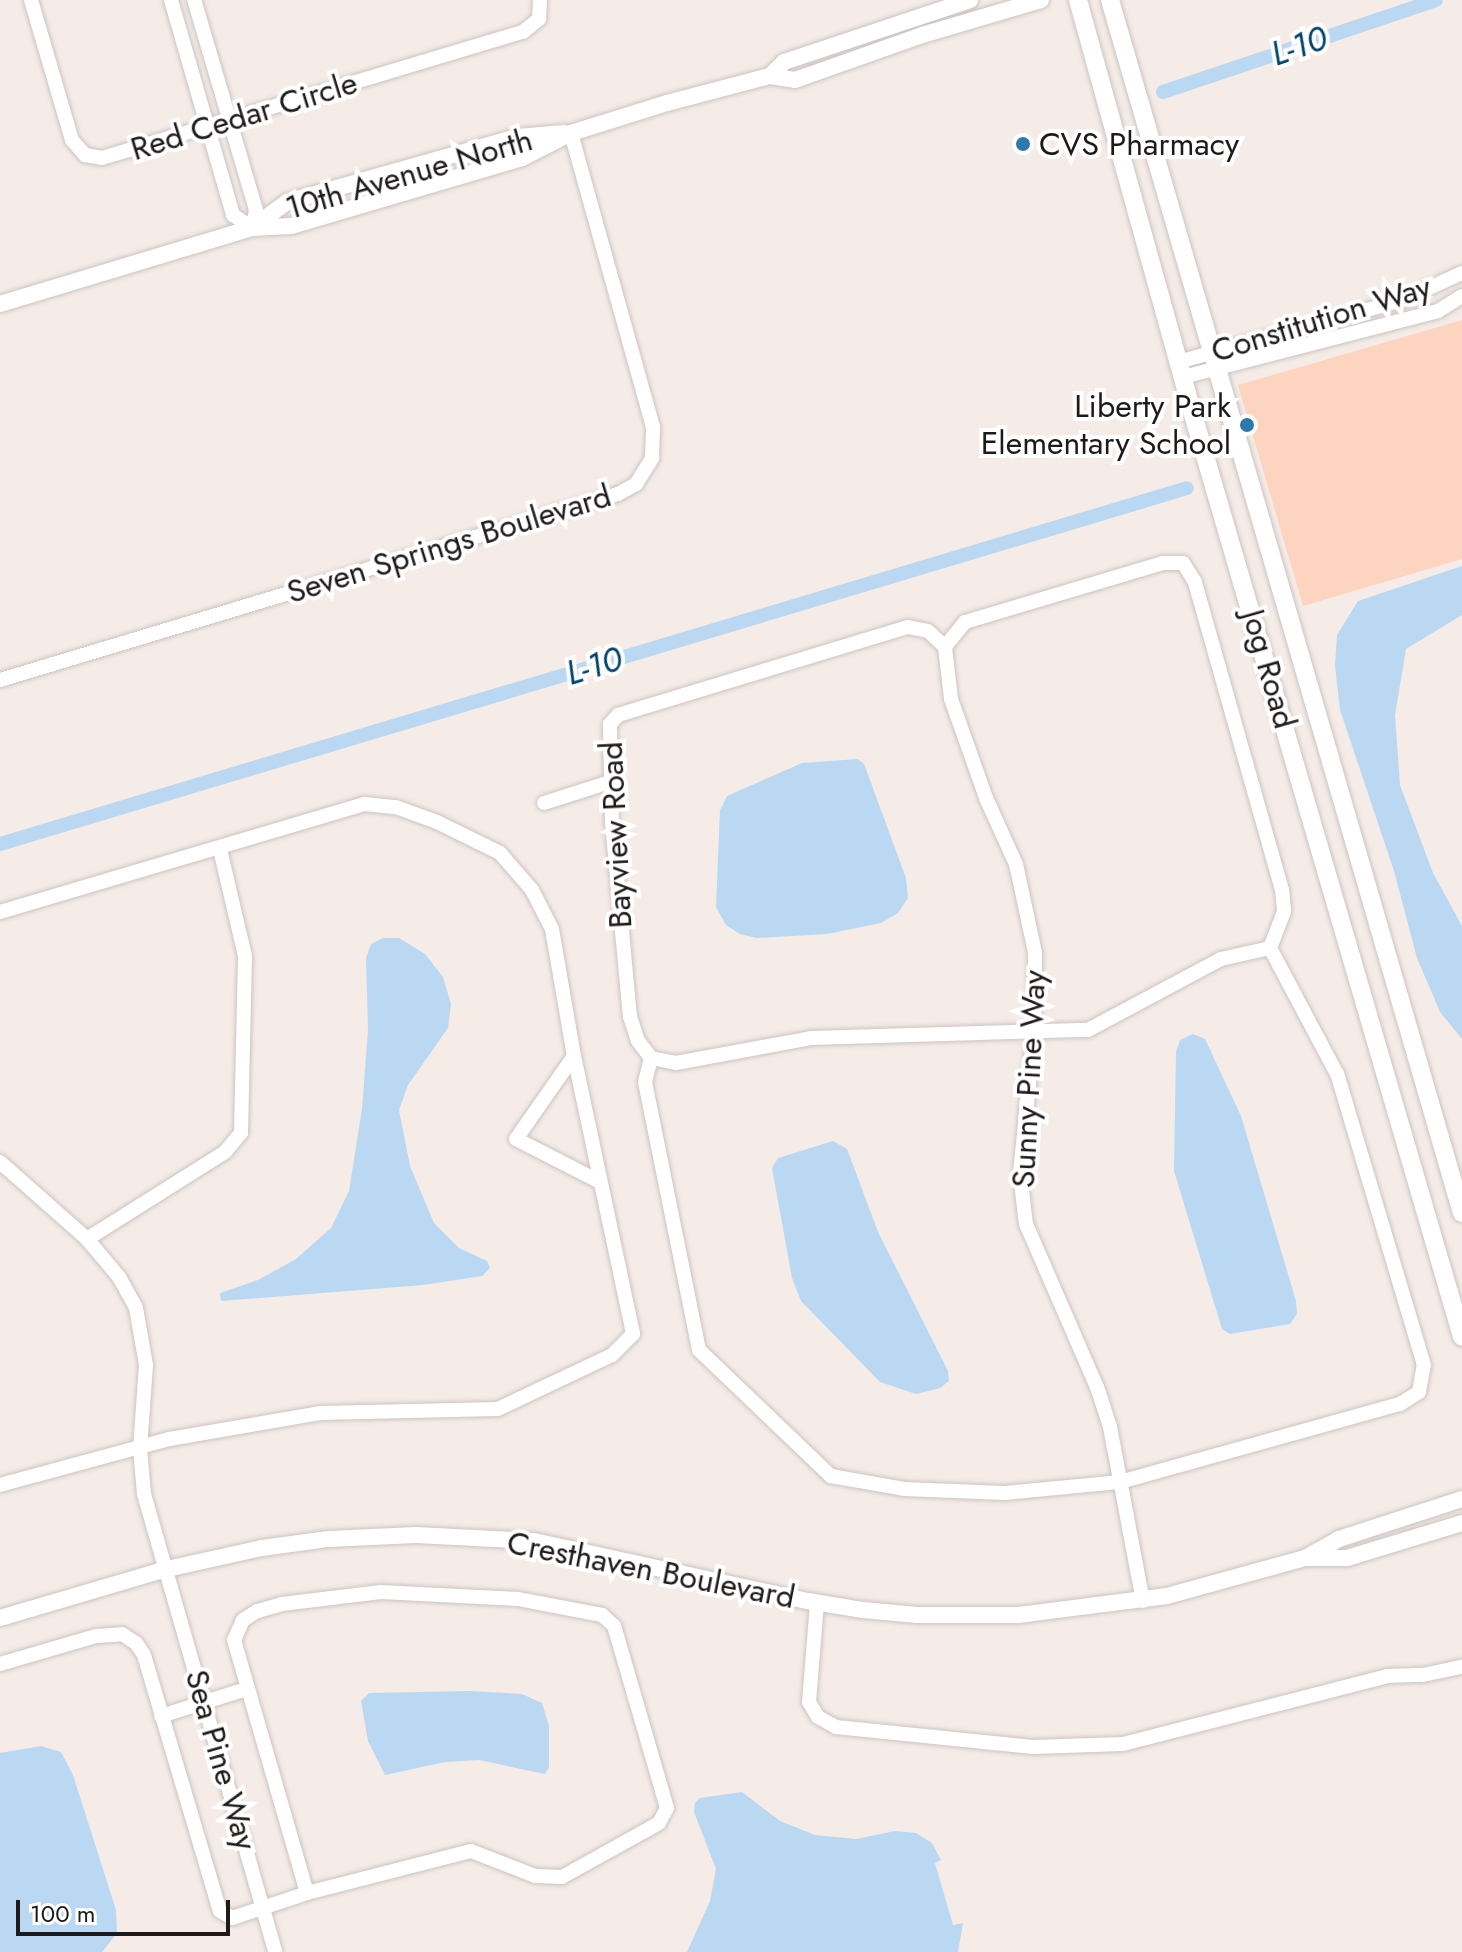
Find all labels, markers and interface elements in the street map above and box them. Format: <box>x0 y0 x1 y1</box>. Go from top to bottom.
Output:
water label: L-10 <box>1266 18 1332 74</box>
street label: Red Cedar Circle <box>126 63 362 169</box>
street label: 10th Avenue North <box>281 120 537 228</box>
place label: CVS Pharmacy <box>1039 125 1239 163</box>
marker: CVS Pharmacy <box>1014 135 1032 153</box>
street label: Constitution Way <box>1207 267 1435 371</box>
place label: Liberty Park Elementary School <box>981 388 1231 463</box>
marker: Liberty Park Elementary School <box>1238 416 1256 434</box>
street label: Seven Springs Boulevard <box>282 476 616 612</box>
street label: Jog Road <box>1234 605 1304 733</box>
water label: L-10 <box>561 638 627 694</box>
street label: Bayview Road <box>592 741 640 929</box>
street label: Sunny Pine Way <box>1004 969 1054 1189</box>
street label: Cresthaven Boulevard <box>504 1523 798 1617</box>
street label: Sea Pine Way <box>177 1666 265 1854</box>
scale bar <box>20 1884 234 1934</box>
text: 100 m <box>30 1896 96 1931</box>

